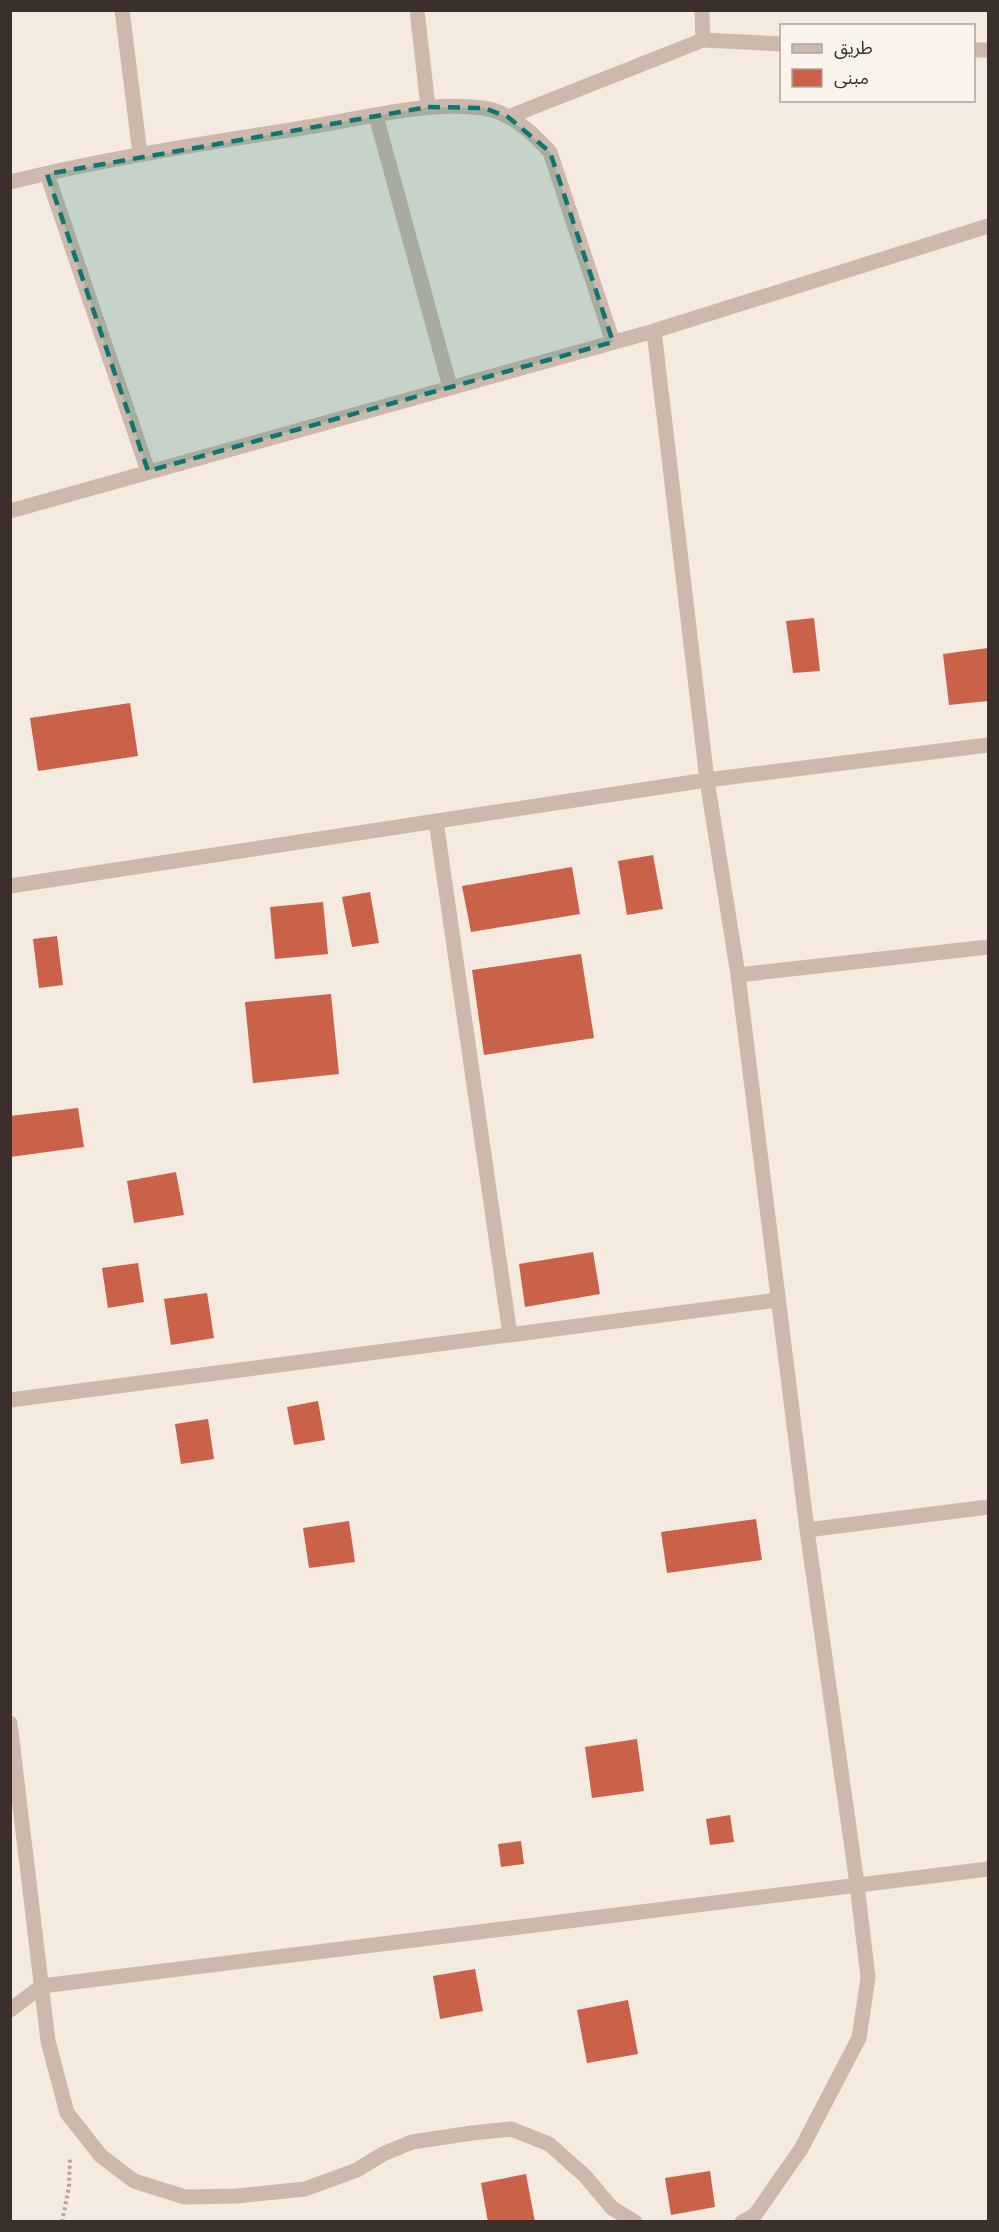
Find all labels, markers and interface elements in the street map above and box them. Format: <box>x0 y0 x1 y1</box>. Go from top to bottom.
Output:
legend <box>780 24 975 102</box>
text: طريق <box>834 37 873 59</box>
text: مبنى <box>834 67 869 89</box>

